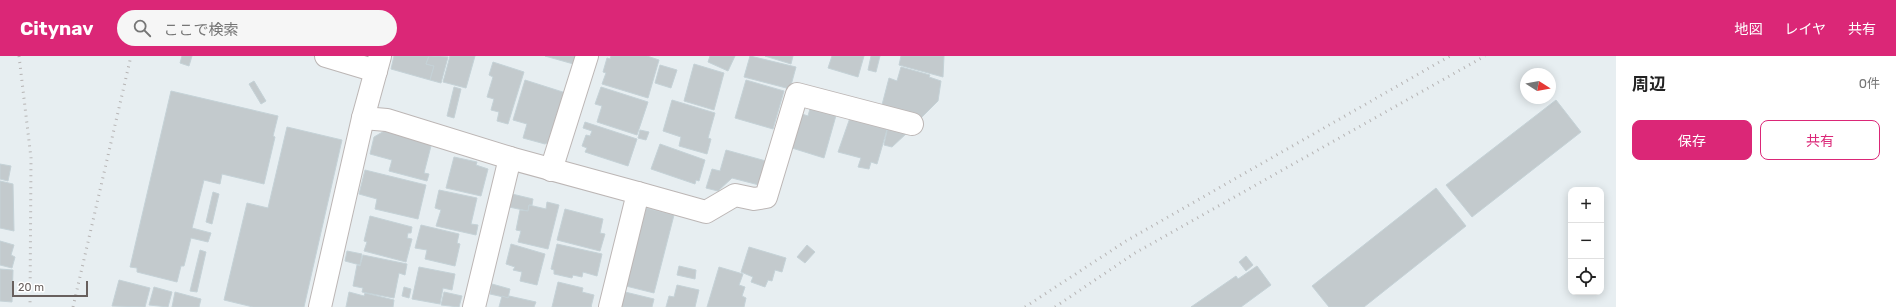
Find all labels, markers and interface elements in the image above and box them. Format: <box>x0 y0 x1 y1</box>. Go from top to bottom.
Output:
search box <box>117 10 397 46</box>
text: Citynav <box>20 17 93 40</box>
icon: search <box>131 17 153 39</box>
text: ここで検索 <box>163 21 238 39</box>
text: 地図 <box>1734 21 1762 38</box>
text: レイヤ <box>1784 21 1826 38</box>
text: 共有 <box>1848 21 1876 38</box>
north arrow <box>1520 68 1556 104</box>
text: 周辺 <box>1632 74 1666 94</box>
text: 0件 <box>1859 76 1880 91</box>
button: 保存 <box>1632 120 1752 160</box>
button: 共有 <box>1760 120 1880 160</box>
map controls <box>1568 187 1604 295</box>
button: + <box>1568 187 1604 223</box>
button: − <box>1568 223 1604 259</box>
button: locate <box>1568 259 1604 295</box>
scale bar <box>12 279 88 298</box>
text: 20 m <box>18 281 44 294</box>

